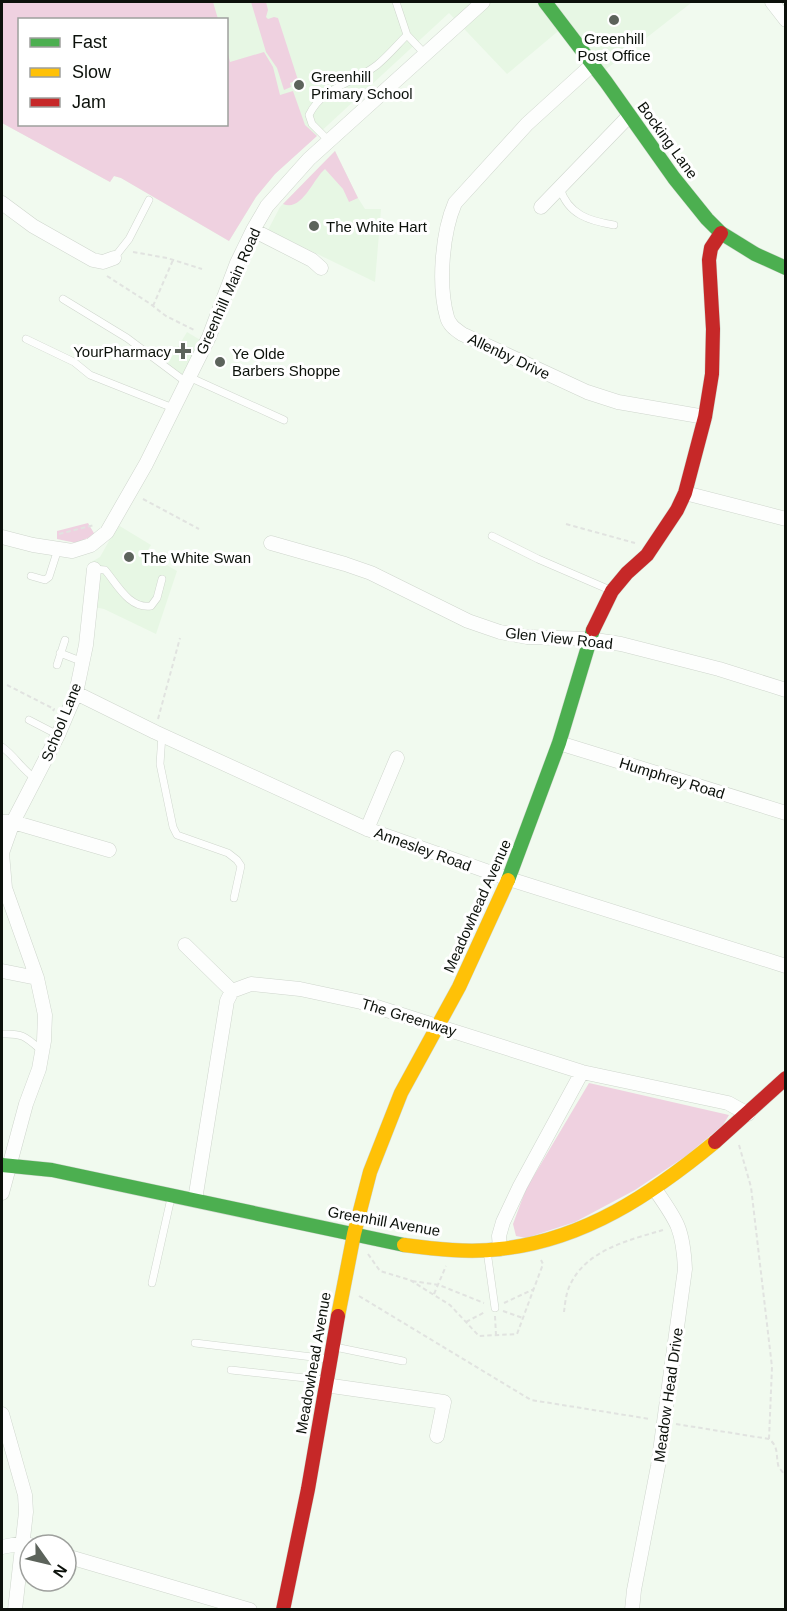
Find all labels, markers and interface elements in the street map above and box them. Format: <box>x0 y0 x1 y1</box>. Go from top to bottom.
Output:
marker: Greenhill Post Office <box>607 13 621 27</box>
legend <box>18 18 228 126</box>
place label: Greenhill Post Office <box>577 30 651 64</box>
text: Fast <box>72 32 107 52</box>
text: Slow <box>72 62 112 82</box>
place label: Greenhill Primary School <box>311 68 413 102</box>
marker: Greenhill Primary School <box>292 78 306 92</box>
text: Jam <box>72 92 106 112</box>
street label: Bocking Lane <box>634 98 702 182</box>
place label: The White Hart <box>326 218 428 235</box>
marker: The White Hart <box>307 219 321 233</box>
street label: Greenhill Main Road <box>192 225 264 357</box>
street label: Allenby Drive <box>465 330 553 382</box>
place label: YourPharmacy <box>73 343 171 360</box>
marker: YourPharmacy <box>176 344 190 358</box>
place label: Ye Olde Barbers Shoppe <box>232 345 340 379</box>
marker: Ye Olde Barbers Shoppe <box>213 355 227 369</box>
place label: The White Swan <box>141 549 251 566</box>
marker: The White Swan <box>122 550 136 564</box>
street label: Glen View Road <box>504 624 614 652</box>
street label: School Lane <box>37 680 85 764</box>
street label: Humphrey Road <box>617 754 727 802</box>
street label: Annesley Road <box>372 824 474 874</box>
street label: Meadowhead Avenue <box>440 837 514 975</box>
street label: The Greenway <box>359 994 459 1040</box>
street label: Greenhill Avenue <box>326 1203 442 1239</box>
street label: Meadowhead Avenue <box>292 1291 334 1435</box>
street label: Meadow Head Drive <box>650 1327 686 1463</box>
north arrow <box>18 1533 78 1593</box>
text: N <box>50 1562 70 1581</box>

